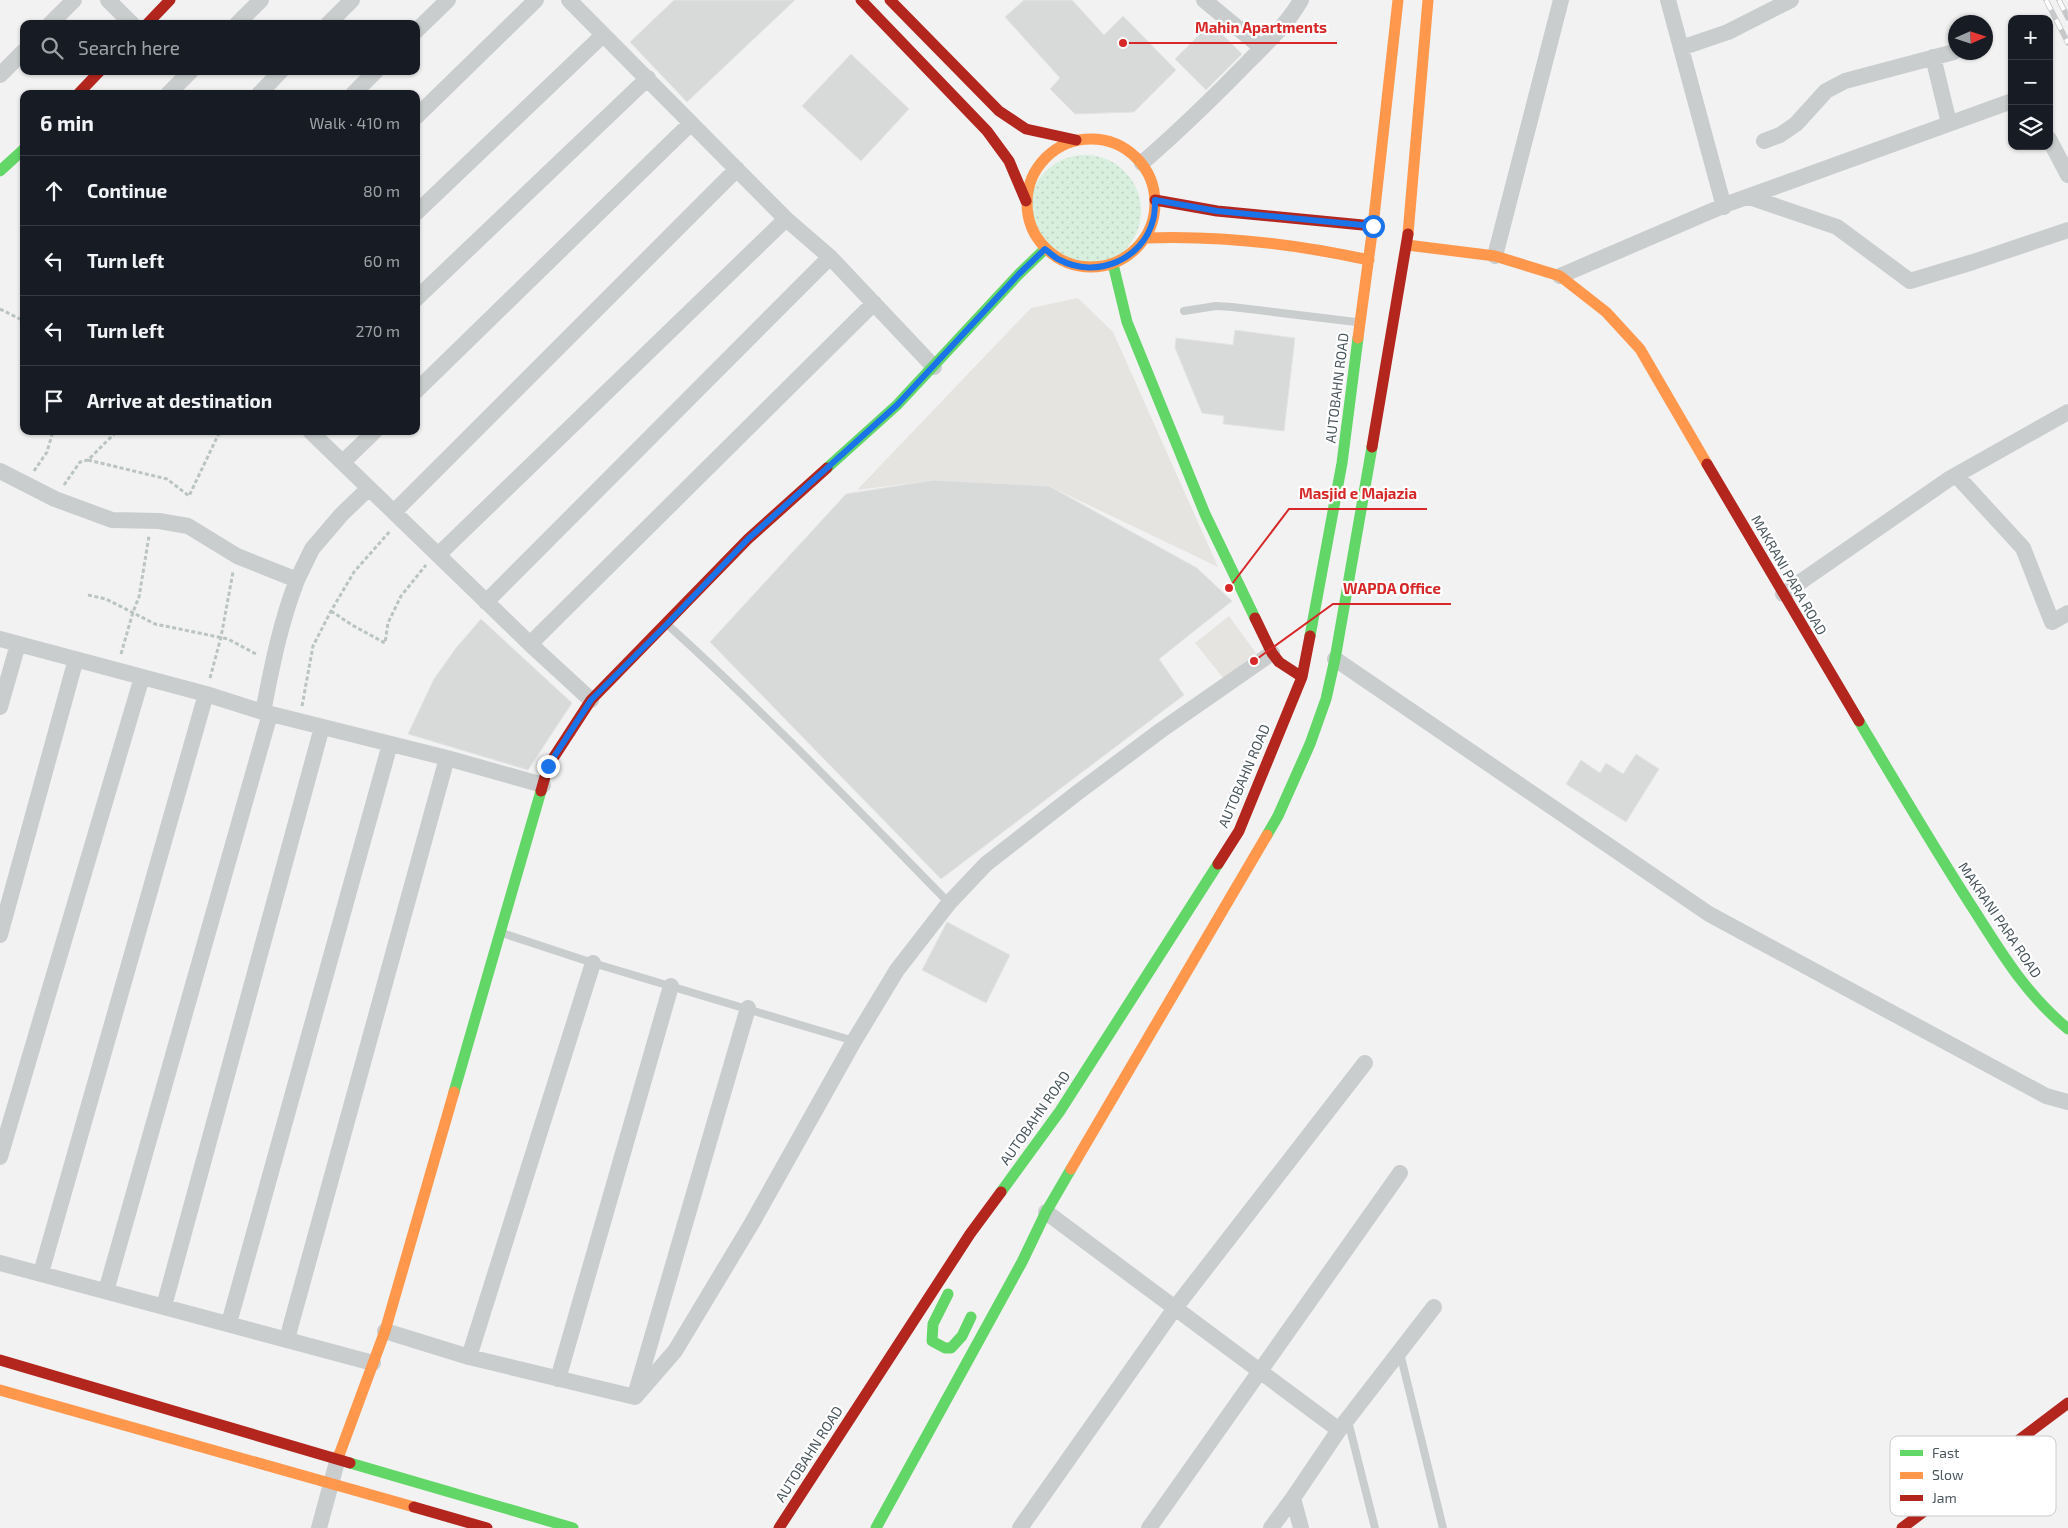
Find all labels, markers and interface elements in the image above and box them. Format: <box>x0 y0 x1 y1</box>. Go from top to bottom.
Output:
callout: Mahin Apartments <box>1184 13 1337 43</box>
north arrow <box>1948 15 1993 60</box>
map controls <box>2008 15 2053 150</box>
button: + <box>2008 15 2053 60</box>
text: Mahin Apartments <box>1195 18 1327 36</box>
search box <box>20 20 420 75</box>
icon: search <box>38 34 66 62</box>
text: Search here <box>78 36 180 59</box>
button: − <box>2008 60 2053 105</box>
button: layers <box>2008 105 2053 150</box>
text: 6 min <box>40 110 94 135</box>
text: Walk · 410 m <box>309 113 400 132</box>
icon: ahead <box>40 177 68 205</box>
text: Continue <box>87 179 167 202</box>
text: 80 m <box>363 181 400 200</box>
route start <box>1362 215 1385 238</box>
icon: left <box>40 247 68 275</box>
text: Turn left <box>87 249 164 272</box>
text: 60 m <box>364 251 400 270</box>
icon: left <box>40 317 68 345</box>
text: Turn left <box>87 319 164 342</box>
text: 270 m <box>356 321 400 340</box>
street label: AUTOBAHN ROAD <box>1321 332 1352 444</box>
icon: arrive <box>40 387 68 415</box>
text: Arrive at destination <box>87 389 272 412</box>
callout: Masjid e Majazia <box>1289 479 1427 509</box>
text: Masjid e Majazia <box>1299 484 1417 502</box>
street label: MAKRANI PARA ROAD <box>1748 512 1831 638</box>
callout: WAPDA Office <box>1333 574 1451 604</box>
text: WAPDA Office <box>1343 579 1441 597</box>
street label: AUTOBAHN ROAD <box>1214 721 1273 830</box>
route end <box>537 755 560 778</box>
street label: MAKRANI PARA ROAD <box>1955 859 2045 981</box>
street label: AUTOBAHN ROAD <box>996 1067 1073 1168</box>
street label: AUTOBAHN ROAD <box>771 1403 846 1505</box>
legend <box>1890 1436 2056 1516</box>
text: Fast <box>1932 1444 1959 1461</box>
text: Slow <box>1932 1466 1964 1483</box>
text: Jam <box>1932 1489 1957 1506</box>

